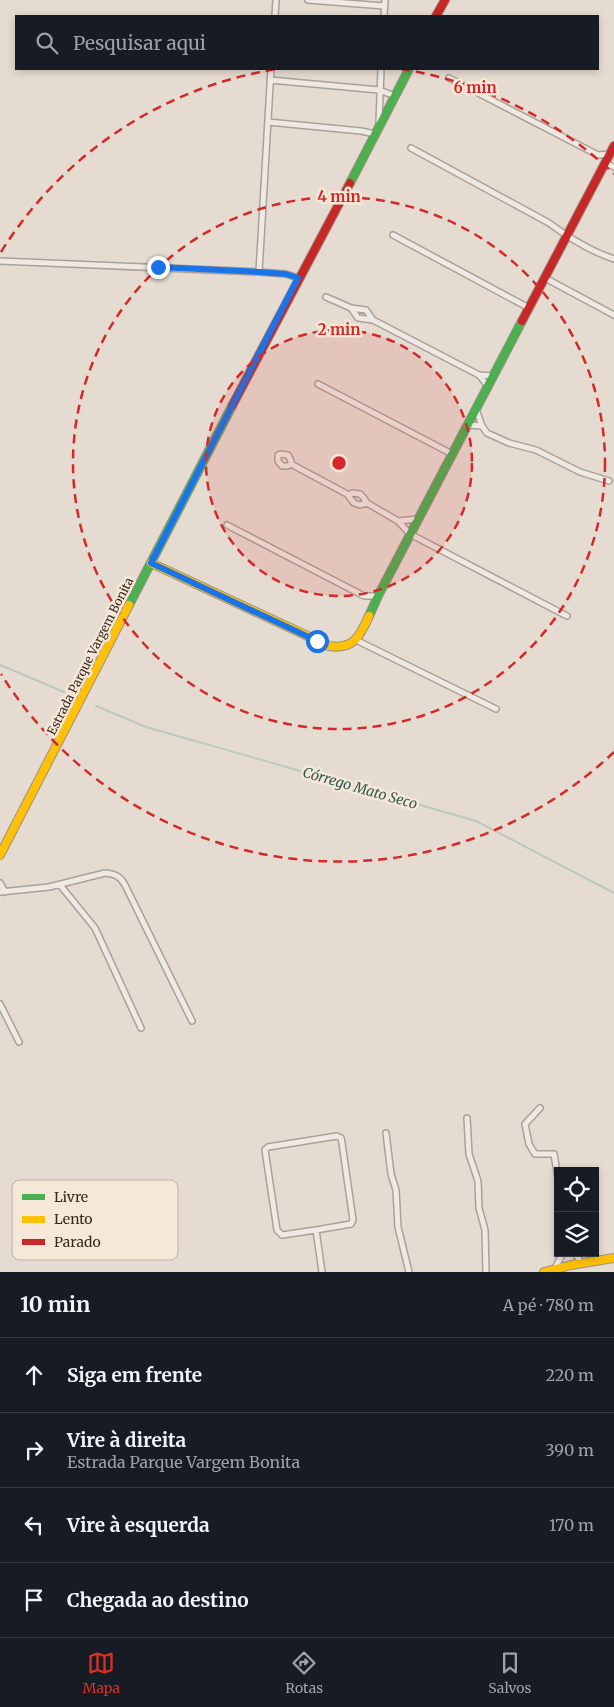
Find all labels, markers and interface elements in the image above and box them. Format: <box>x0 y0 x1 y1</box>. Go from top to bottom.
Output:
search box <box>15 15 599 70</box>
icon: search <box>33 29 61 57</box>
text: Pesquisar aqui <box>73 31 206 55</box>
text: 6 min <box>453 78 497 97</box>
text: 4 min <box>317 187 361 206</box>
route end <box>147 256 170 279</box>
text: 2 min <box>318 320 360 339</box>
centre of rings <box>330 454 348 472</box>
street label: Estrada Parque Vargem Bonita <box>44 574 137 737</box>
route start <box>306 630 329 653</box>
water label: Córrego Mato Seco <box>301 763 419 813</box>
map controls <box>554 1167 599 1257</box>
button: locate <box>554 1167 599 1212</box>
legend <box>12 1180 178 1260</box>
text: Livre <box>54 1188 88 1206</box>
text: Lento <box>54 1210 93 1228</box>
button: layers <box>554 1212 599 1257</box>
text: Parado <box>54 1233 101 1251</box>
text: 10 min <box>20 1291 90 1318</box>
text: A pé · 780 m <box>503 1295 594 1315</box>
icon: ahead <box>20 1361 48 1389</box>
text: Siga em frente <box>67 1363 202 1387</box>
text: 220 m <box>546 1365 594 1385</box>
text: Vire à direita <box>67 1428 186 1452</box>
icon: right <box>20 1436 48 1464</box>
text: 390 m <box>546 1440 594 1460</box>
text: Estrada Parque Vargem Bonita <box>67 1452 300 1472</box>
icon: left <box>20 1511 48 1539</box>
text: Vire à esquerda <box>67 1513 210 1537</box>
text: 170 m <box>549 1515 594 1535</box>
icon: arrive <box>20 1586 48 1614</box>
text: Chegada ao destino <box>67 1588 249 1612</box>
tab: Mapa <box>83 1649 120 1697</box>
tab: Rotas <box>285 1649 323 1697</box>
tab: Salvos <box>488 1649 531 1697</box>

